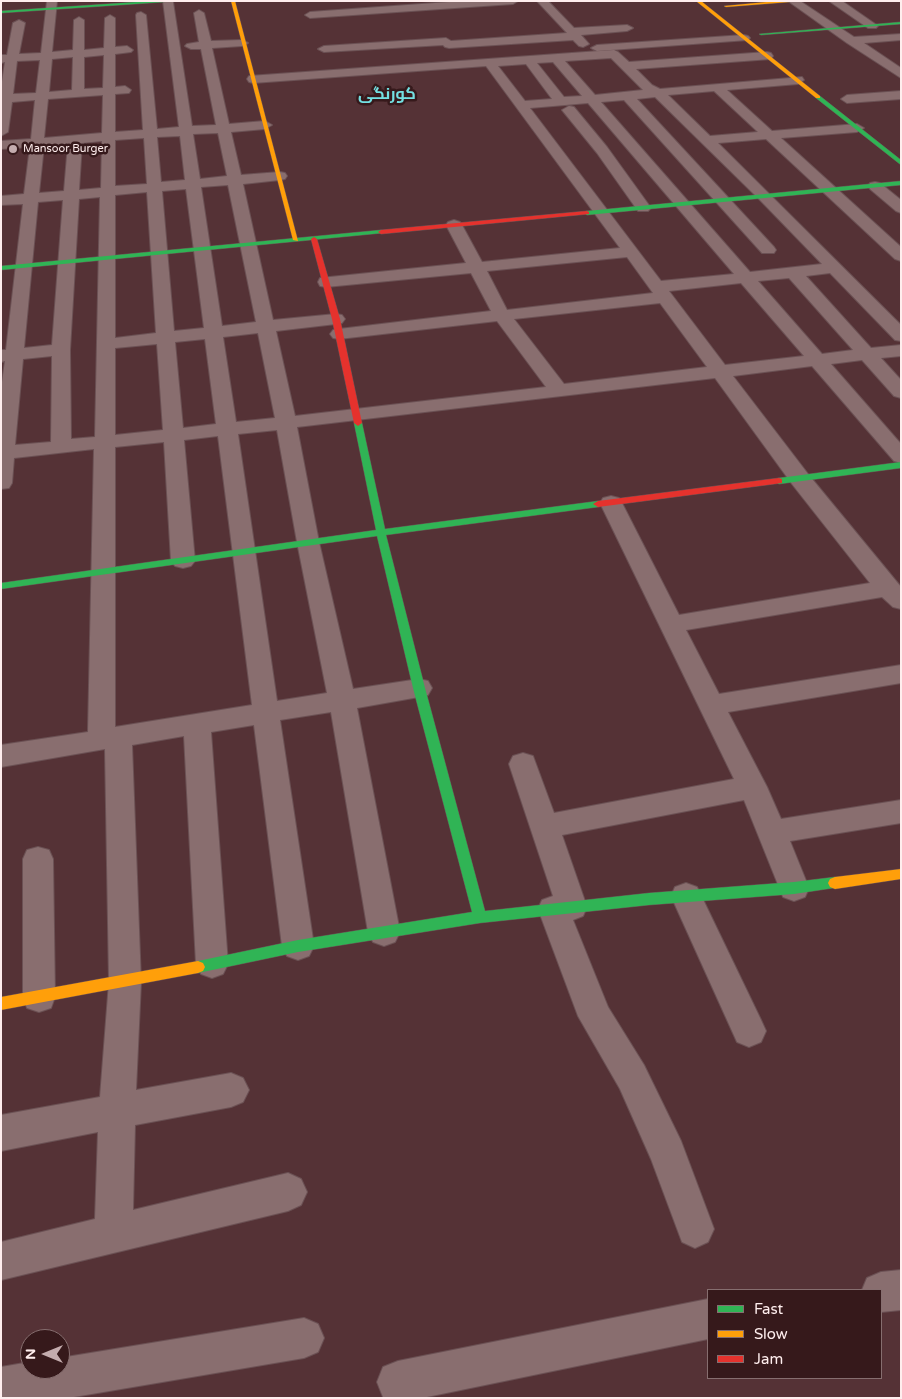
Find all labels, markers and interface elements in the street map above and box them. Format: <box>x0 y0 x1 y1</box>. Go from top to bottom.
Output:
district label: کورنگی <box>358 85 416 105</box>
place label: Mansoor Burger <box>23 142 108 156</box>
marker: Mansoor Burger <box>7 143 19 155</box>
legend <box>707 1289 882 1379</box>
text: Fast <box>754 1300 783 1318</box>
text: Slow <box>754 1325 788 1343</box>
north arrow <box>20 1329 70 1379</box>
text: N <box>22 1348 39 1360</box>
text: Jam <box>754 1350 783 1368</box>

